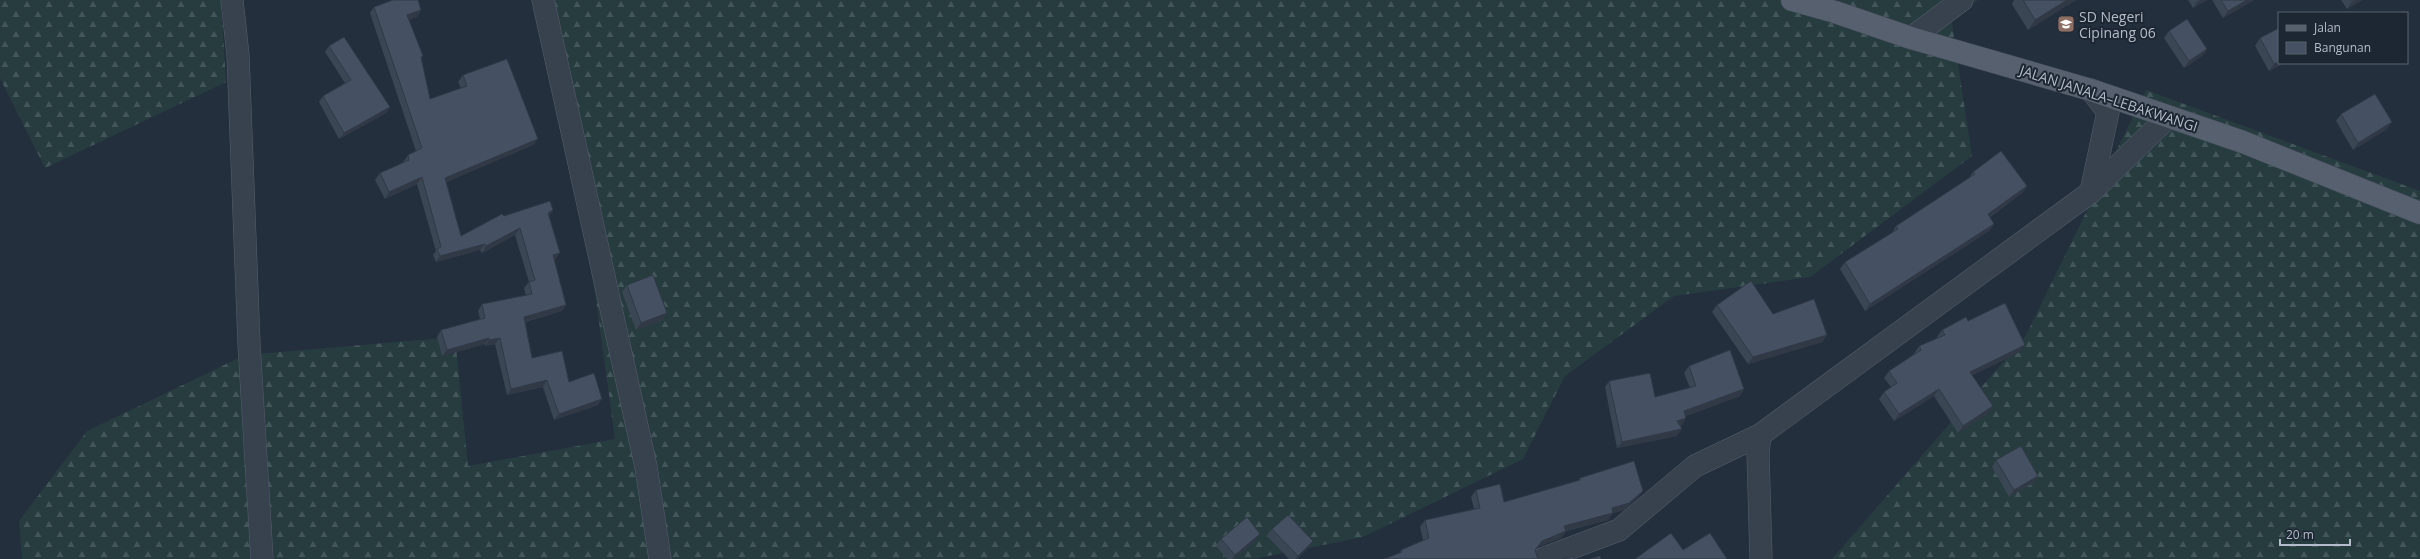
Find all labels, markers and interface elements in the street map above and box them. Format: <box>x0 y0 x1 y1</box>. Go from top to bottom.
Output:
place label: SD Negeri Cipinang 06 <box>2079 7 2156 42</box>
legend <box>2278 12 2408 64</box>
school or university icon: SD Negeri Cipinang 06 <box>2056 14 2076 34</box>
text: Jalan <box>2313 19 2341 36</box>
text: Bangunan <box>2314 39 2371 56</box>
street label: JALAN JANALA–LEBAKWANGI <box>2016 60 2200 136</box>
scale bar <box>2280 521 2350 547</box>
text: 20 m <box>2286 526 2314 543</box>

